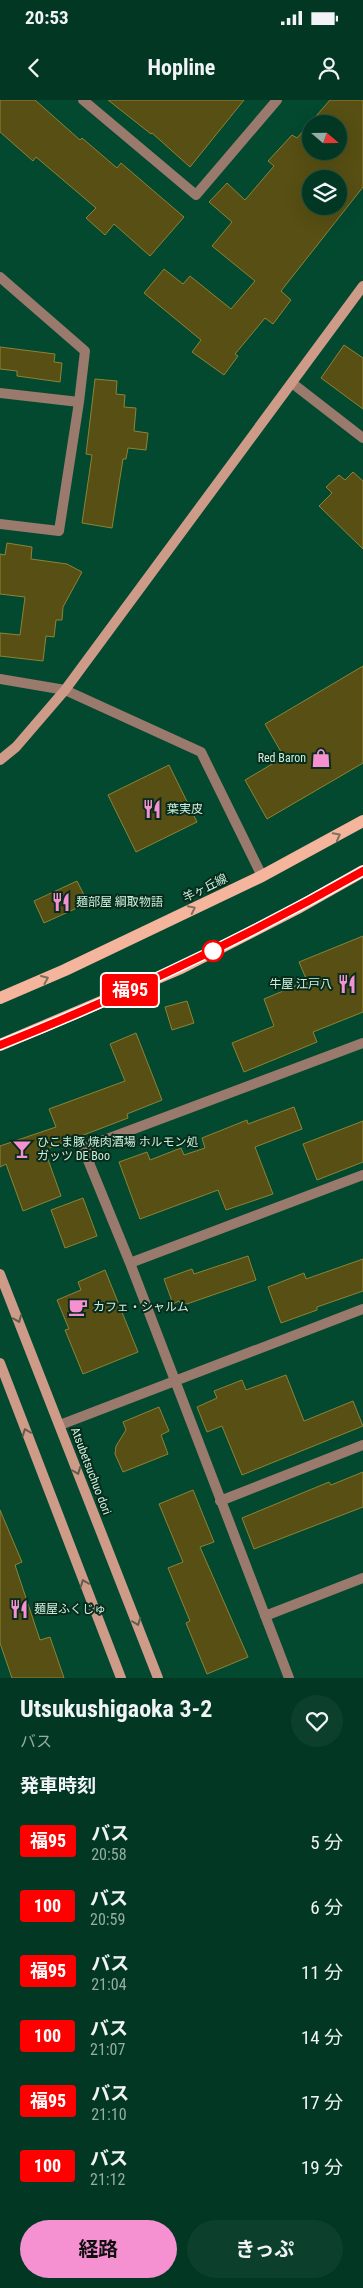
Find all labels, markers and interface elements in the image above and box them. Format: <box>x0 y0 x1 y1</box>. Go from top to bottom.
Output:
text: 20:53 <box>25 6 69 29</box>
icon: back <box>20 54 48 82</box>
icon: person <box>315 54 343 82</box>
text: Hopline <box>148 55 215 80</box>
north arrow <box>302 115 348 160</box>
map controls <box>302 115 347 215</box>
button: layers <box>302 170 347 215</box>
shop icon: Red Baron <box>310 747 332 769</box>
place label: Red Baron <box>258 751 306 765</box>
restaurant icon: 葉実皮 <box>141 798 163 820</box>
place label: 葉実皮 <box>167 802 203 816</box>
one-way arrow <box>331 832 340 842</box>
street label: 羊ヶ丘線 <box>180 871 230 905</box>
restaurant icon: 麺部屋 綱取物語 <box>50 891 72 913</box>
place label: 麺部屋 綱取物語 <box>76 895 163 909</box>
one-way arrow <box>187 905 196 916</box>
unlabelled marker <box>202 940 224 962</box>
restaurant icon: 牛屋 江戸八 <box>336 973 358 995</box>
line badge: 福95 <box>101 974 159 1006</box>
one-way arrow <box>40 975 49 985</box>
place label: 牛屋 江戸八 <box>269 977 332 991</box>
text: 福95 <box>112 979 148 1000</box>
place label: ひこま豚 焼肉酒場 ホルモン処 ガッツ DE Boo <box>37 1135 199 1163</box>
bar icon: ひこま豚 焼肉酒場 ホルモン処 ガッツ DE Boo <box>11 1138 33 1160</box>
cafe icon: カフェ・シャルム <box>67 1296 89 1318</box>
place label: カフェ・シャルム <box>93 1300 189 1314</box>
one-way arrow <box>12 1315 22 1323</box>
street label: Atsubetsuchuo dori <box>68 1425 114 1517</box>
one-way arrow <box>22 1428 32 1437</box>
one-way arrow <box>72 1466 82 1474</box>
one-way arrow <box>80 1580 90 1588</box>
restaurant icon: 麺屋ふくじゅ <box>8 1598 30 1620</box>
place label: 麺屋ふくじゅ <box>34 1602 106 1616</box>
one-way arrow <box>130 1617 141 1626</box>
text: Utsukushigaoka 3-2 <box>20 1695 212 1723</box>
button: heart <box>291 1695 343 1747</box>
text: バス <box>20 1732 52 1751</box>
text: 発車時刻 <box>20 1774 96 1797</box>
text: バス <box>91 1822 129 1845</box>
text: 福95 <box>30 1830 66 1851</box>
text: 5 分 <box>310 1831 343 1854</box>
text: 20:58 <box>91 1845 127 1864</box>
text: バス <box>90 1887 128 1910</box>
text: 100 <box>34 1895 61 1916</box>
text: 6 分 <box>310 1896 343 1919</box>
text: 20:59 <box>90 1910 125 1929</box>
text: バス <box>91 1952 129 1975</box>
text: 福95 <box>30 1960 66 1981</box>
text: 11 分 <box>301 1961 343 1984</box>
text: 21:04 <box>91 1975 127 1994</box>
text: バス <box>90 2017 128 2040</box>
text: 100 <box>34 2025 61 2046</box>
text: 14 分 <box>301 2026 343 2049</box>
text: 21:07 <box>90 2040 125 2059</box>
text: バス <box>91 2082 129 2105</box>
text: 福95 <box>30 2090 66 2111</box>
text: 17 分 <box>301 2091 343 2114</box>
text: 21:10 <box>91 2105 127 2124</box>
text: バス <box>90 2147 128 2170</box>
text: 100 <box>34 2155 61 2176</box>
text: 19 分 <box>301 2156 343 2179</box>
text: 21:12 <box>90 2170 125 2189</box>
button: 経路 <box>20 2220 177 2278</box>
button: きっぷ <box>187 2220 343 2278</box>

